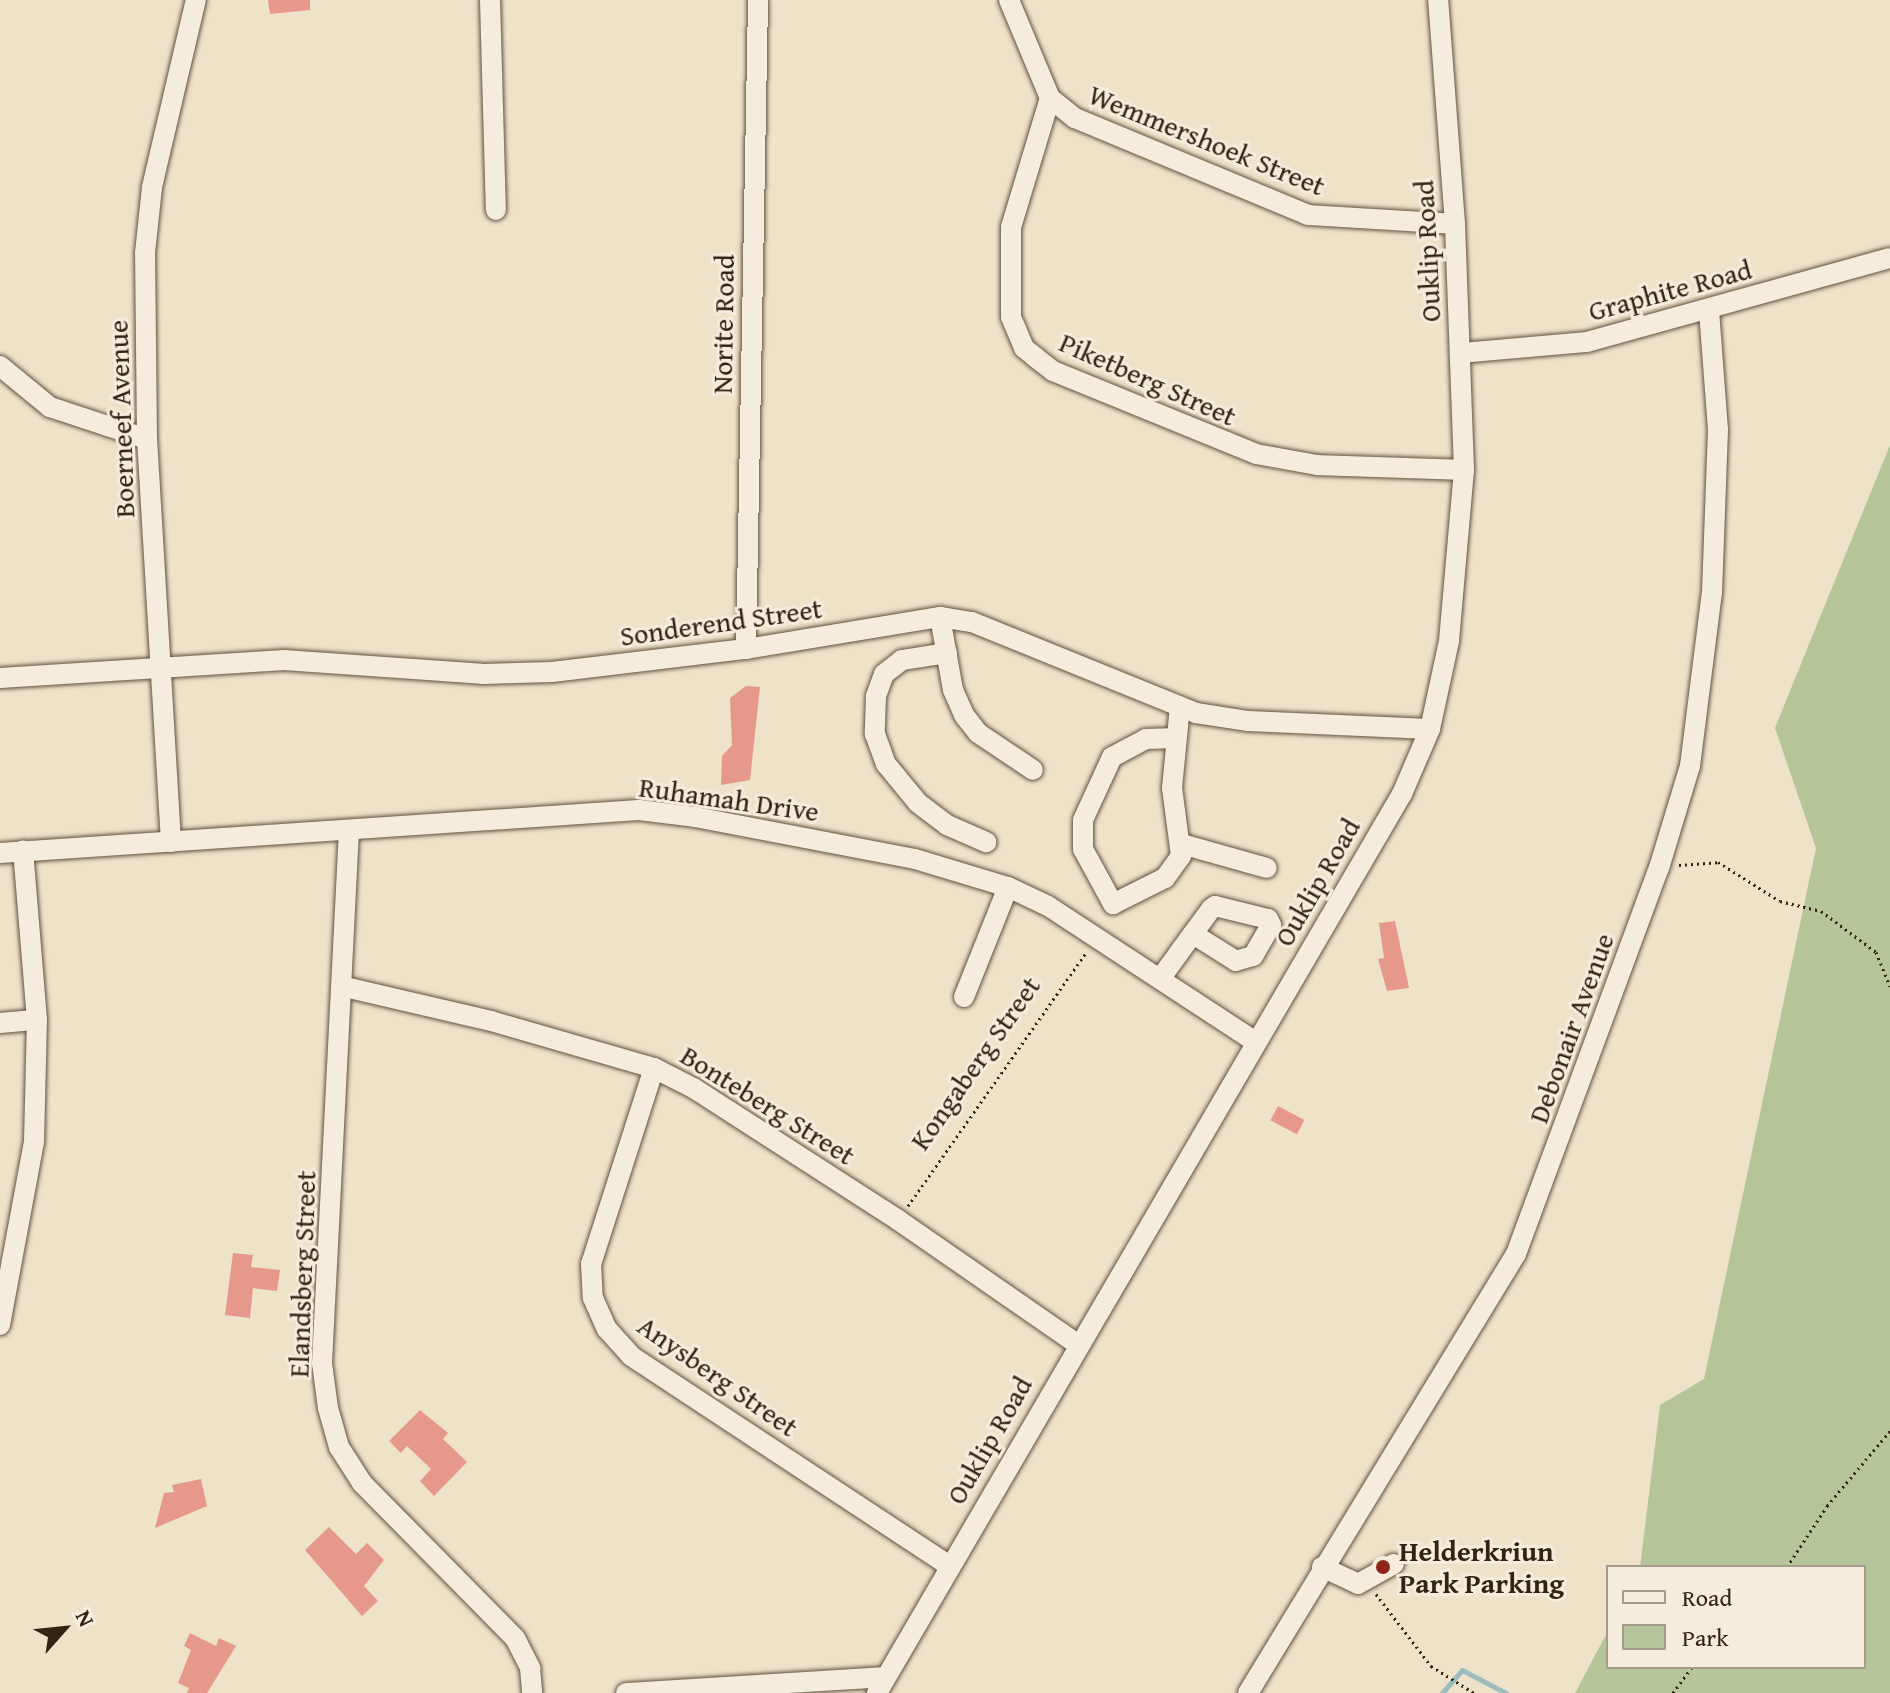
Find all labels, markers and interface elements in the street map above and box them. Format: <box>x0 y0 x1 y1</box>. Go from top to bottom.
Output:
street label: Wemmershoek Street <box>1084 77 1330 203</box>
street label: Ouklip Road <box>1407 179 1447 323</box>
street label: Graphite Road <box>1585 252 1755 328</box>
street label: Norite Road <box>705 254 741 394</box>
street label: Boerneef Avenue <box>101 319 141 519</box>
street label: Piketberg Street <box>1055 325 1241 433</box>
street label: Sonderend Street <box>618 591 824 653</box>
street label: Ruhamah Drive <box>637 770 821 828</box>
street label: Ouklip Road <box>1267 812 1367 952</box>
street label: Debonair Avenue <box>1521 929 1621 1127</box>
street label: Kongaberg Street <box>903 970 1047 1156</box>
street label: Bonteberg Street <box>675 1038 861 1172</box>
street label: Elandsberg Street <box>282 1170 322 1378</box>
street label: Anysberg Street <box>631 1308 805 1444</box>
street label: Ouklip Road <box>939 1370 1039 1510</box>
place label: Helderkriun Park Parking <box>1399 1534 1564 1600</box>
marker: Helderkriun Park Parking <box>1374 1558 1392 1576</box>
legend <box>1606 1565 1866 1669</box>
text: Road <box>1682 1580 1732 1615</box>
north arrow <box>24 1589 104 1669</box>
text: N <box>68 1604 103 1632</box>
text: Park <box>1682 1620 1728 1655</box>

